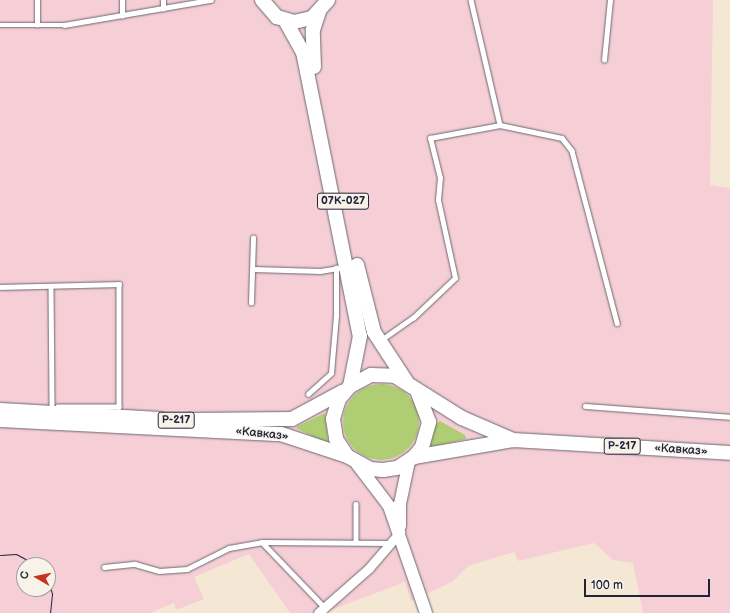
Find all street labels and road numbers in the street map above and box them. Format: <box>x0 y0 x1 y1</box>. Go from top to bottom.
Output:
road number: 07К-027 <box>316 192 370 210</box>
road number: Р-217 <box>157 411 195 429</box>
street label: «Кавказ» <box>235 424 289 444</box>
road number: Р-217 <box>603 437 641 455</box>
street label: «Кавказ» <box>654 441 708 459</box>

